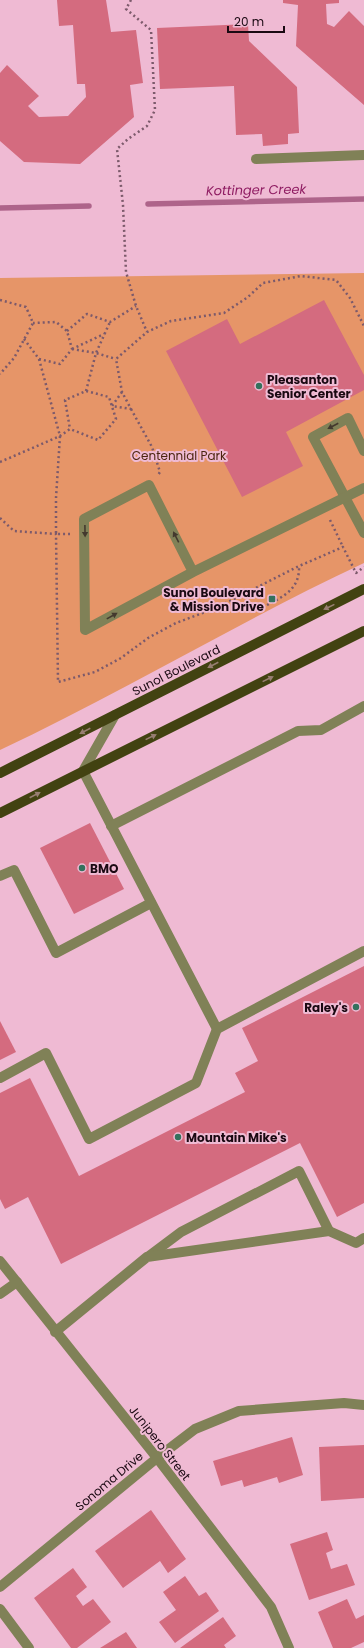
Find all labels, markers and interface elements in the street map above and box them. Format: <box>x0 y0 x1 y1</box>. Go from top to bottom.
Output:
scale bar <box>228 8 284 34</box>
text: 20 m <box>234 13 264 30</box>
water label: Kottinger Creek <box>206 180 308 200</box>
place label: Pleasanton Senior Center <box>267 371 351 402</box>
marker: Pleasanton Senior Center <box>254 381 264 391</box>
one-way arrow <box>327 423 339 430</box>
park label: Centennial Park <box>132 447 227 464</box>
one-way arrow <box>82 525 88 538</box>
one-way arrow <box>172 531 179 543</box>
place label: Sunol Boulevard & Mission Drive <box>163 584 265 615</box>
marker: Sunol Boulevard & Mission Drive <box>267 594 277 604</box>
one-way arrow <box>323 604 335 610</box>
one-way arrow <box>106 612 118 619</box>
street label: Sunol Boulevard <box>129 640 223 700</box>
one-way arrow <box>207 662 219 668</box>
one-way arrow <box>262 676 273 682</box>
one-way arrow <box>79 727 90 734</box>
one-way arrow <box>145 734 157 740</box>
one-way arrow <box>29 792 41 798</box>
place label: BMO <box>90 860 119 877</box>
marker: BMO <box>77 863 87 873</box>
place label: Raley's <box>304 999 348 1016</box>
marker: Raley's <box>351 1002 361 1012</box>
place label: Mountain Mike's <box>186 1129 287 1146</box>
marker: Mountain Mike's <box>173 1132 183 1142</box>
street label: Junipero Street <box>125 1402 195 1484</box>
street label: Sonoma Drive <box>71 1448 147 1514</box>

